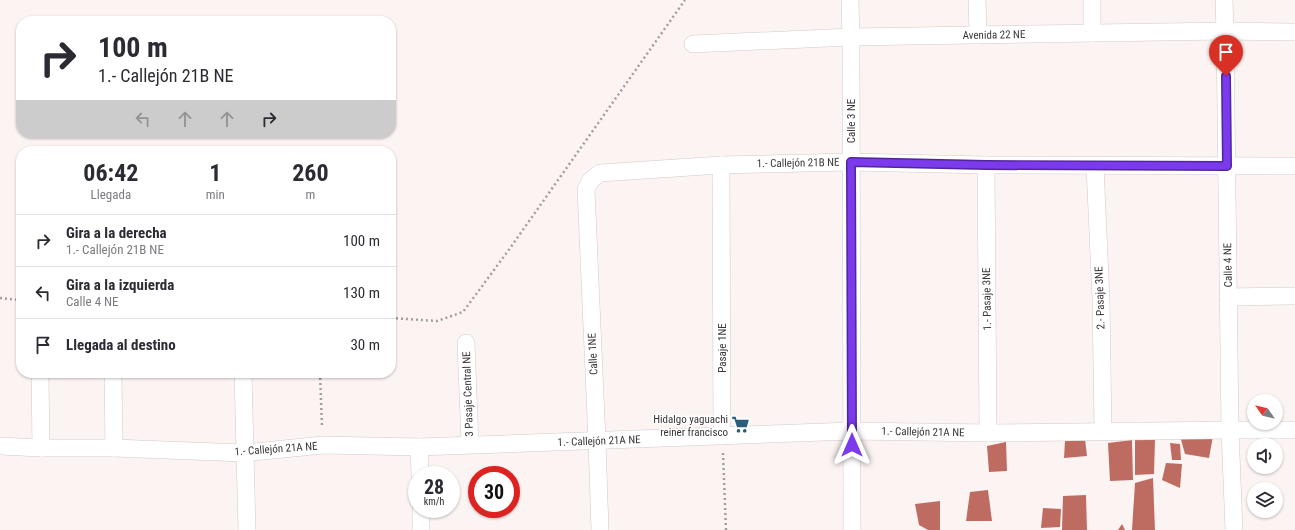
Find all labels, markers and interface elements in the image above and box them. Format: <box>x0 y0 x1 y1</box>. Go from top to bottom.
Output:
street label: Avenida 22 NE <box>963 28 1026 42</box>
text: 100 m <box>98 31 168 64</box>
icon: right <box>32 32 84 84</box>
pin <box>1209 35 1243 76</box>
icon: arrive <box>1215 41 1237 63</box>
text: 1.- Callejón 21B NE <box>98 65 234 86</box>
street label: Calle 3 NE <box>845 98 858 143</box>
icon: left <box>132 108 154 130</box>
icon: ahead <box>174 108 196 130</box>
icon: ahead <box>216 108 238 130</box>
icon: right <box>258 108 280 130</box>
street label: 1.- Callejón 21B NE <box>756 156 840 170</box>
text: 06:42 <box>83 159 138 187</box>
text: 1 <box>209 159 221 187</box>
text: 260 <box>292 159 329 187</box>
text: Llegada <box>91 187 131 202</box>
text: min <box>206 187 225 202</box>
text: m <box>306 187 315 202</box>
text: Gira a la derecha <box>66 224 167 242</box>
icon: right <box>32 230 54 252</box>
text: 100 m <box>343 232 380 250</box>
text: 1.- Callejón 21B NE <box>66 242 164 257</box>
street label: Calle 4 NE <box>1221 242 1235 287</box>
street label: 2.- Pasaje 3NE <box>1092 266 1108 330</box>
street label: 1.- Pasaje 3NE <box>980 267 994 331</box>
text: Gira a la izquierda <box>66 276 174 294</box>
icon: left <box>32 282 54 304</box>
text: 130 m <box>343 284 380 302</box>
text: Calle 4 NE <box>66 294 119 309</box>
street label: Pasaje 1NE <box>716 323 729 373</box>
street label: Calle 1NE <box>585 332 601 375</box>
icon: arrive <box>32 334 54 356</box>
text: Llegada al destino <box>66 336 176 354</box>
text: 30 m <box>350 336 380 354</box>
street label: 3 Pasaje Central NE <box>460 351 476 437</box>
north arrow <box>1247 394 1283 430</box>
map controls <box>1247 394 1283 518</box>
place label: Hidalgo yaguachi reiner francisco <box>653 413 728 439</box>
supermarket icon: Hidalgo yaguachi reiner francisco <box>731 415 751 435</box>
position arrow <box>831 424 873 466</box>
street label: 1.- Callejón 21A NE <box>881 425 965 439</box>
street label: 1.- Callejón 21A NE <box>557 433 641 449</box>
button: sound <box>1247 438 1283 474</box>
street label: 1.- Callejón 21A NE <box>234 440 318 458</box>
speed limit sign: 30 <box>468 466 520 518</box>
text: 28 <box>424 475 444 499</box>
button: layers <box>1247 482 1283 518</box>
text: km/h <box>424 496 444 507</box>

